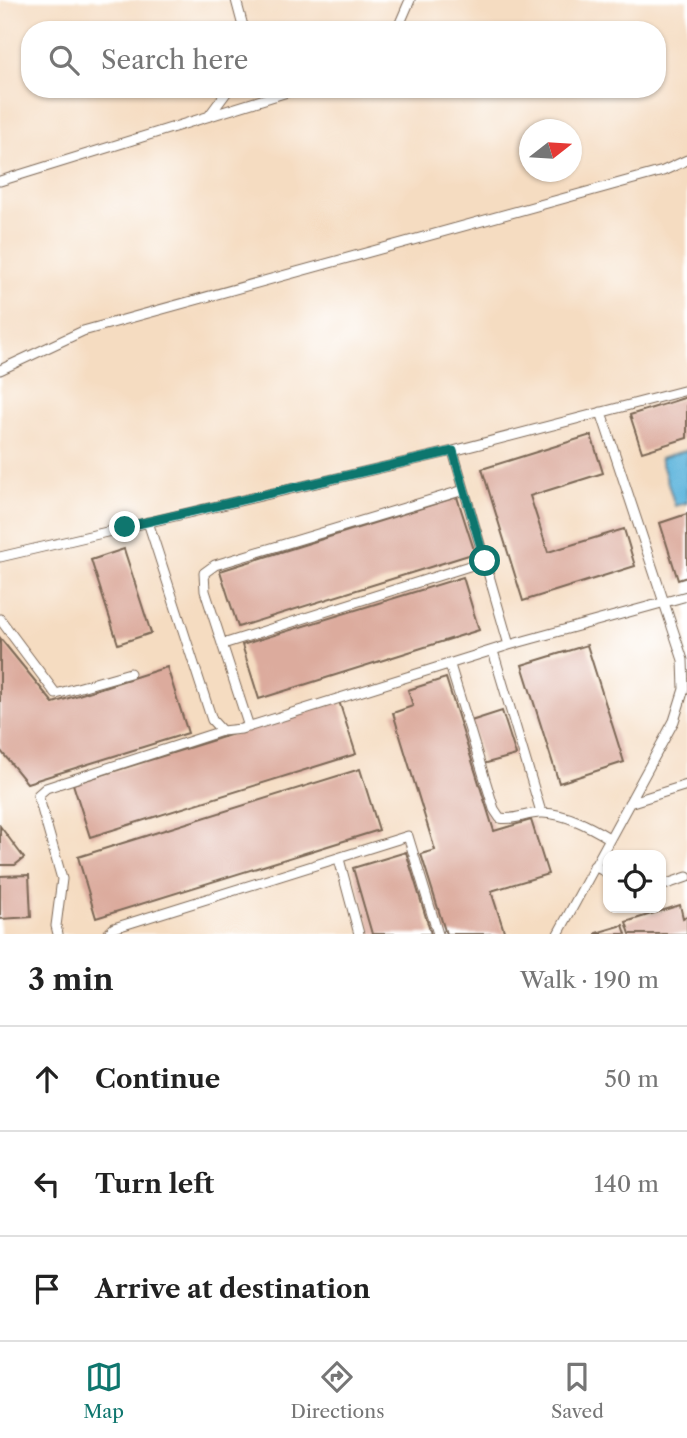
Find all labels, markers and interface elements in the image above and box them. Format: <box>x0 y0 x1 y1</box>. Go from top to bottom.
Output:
search box <box>21 21 666 98</box>
icon: search <box>45 41 83 79</box>
text: Search here <box>101 44 248 76</box>
north arrow <box>519 119 582 182</box>
route end <box>109 511 140 542</box>
route start <box>469 545 500 576</box>
map controls <box>603 850 666 913</box>
button: locate <box>603 850 666 913</box>
text: 3 min <box>28 961 114 998</box>
text: Walk · 190 m <box>520 966 659 994</box>
icon: ahead <box>28 1060 66 1098</box>
text: Continue <box>95 1063 220 1095</box>
text: 50 m <box>604 1065 659 1093</box>
icon: left <box>28 1165 66 1203</box>
text: Turn left <box>95 1168 214 1200</box>
text: 140 m <box>594 1170 659 1198</box>
icon: arrive <box>28 1270 66 1308</box>
text: Arrive at destination <box>95 1273 370 1305</box>
tab: Map <box>83 1358 124 1423</box>
tab: Directions <box>291 1358 384 1423</box>
tab: Saved <box>551 1358 604 1423</box>

